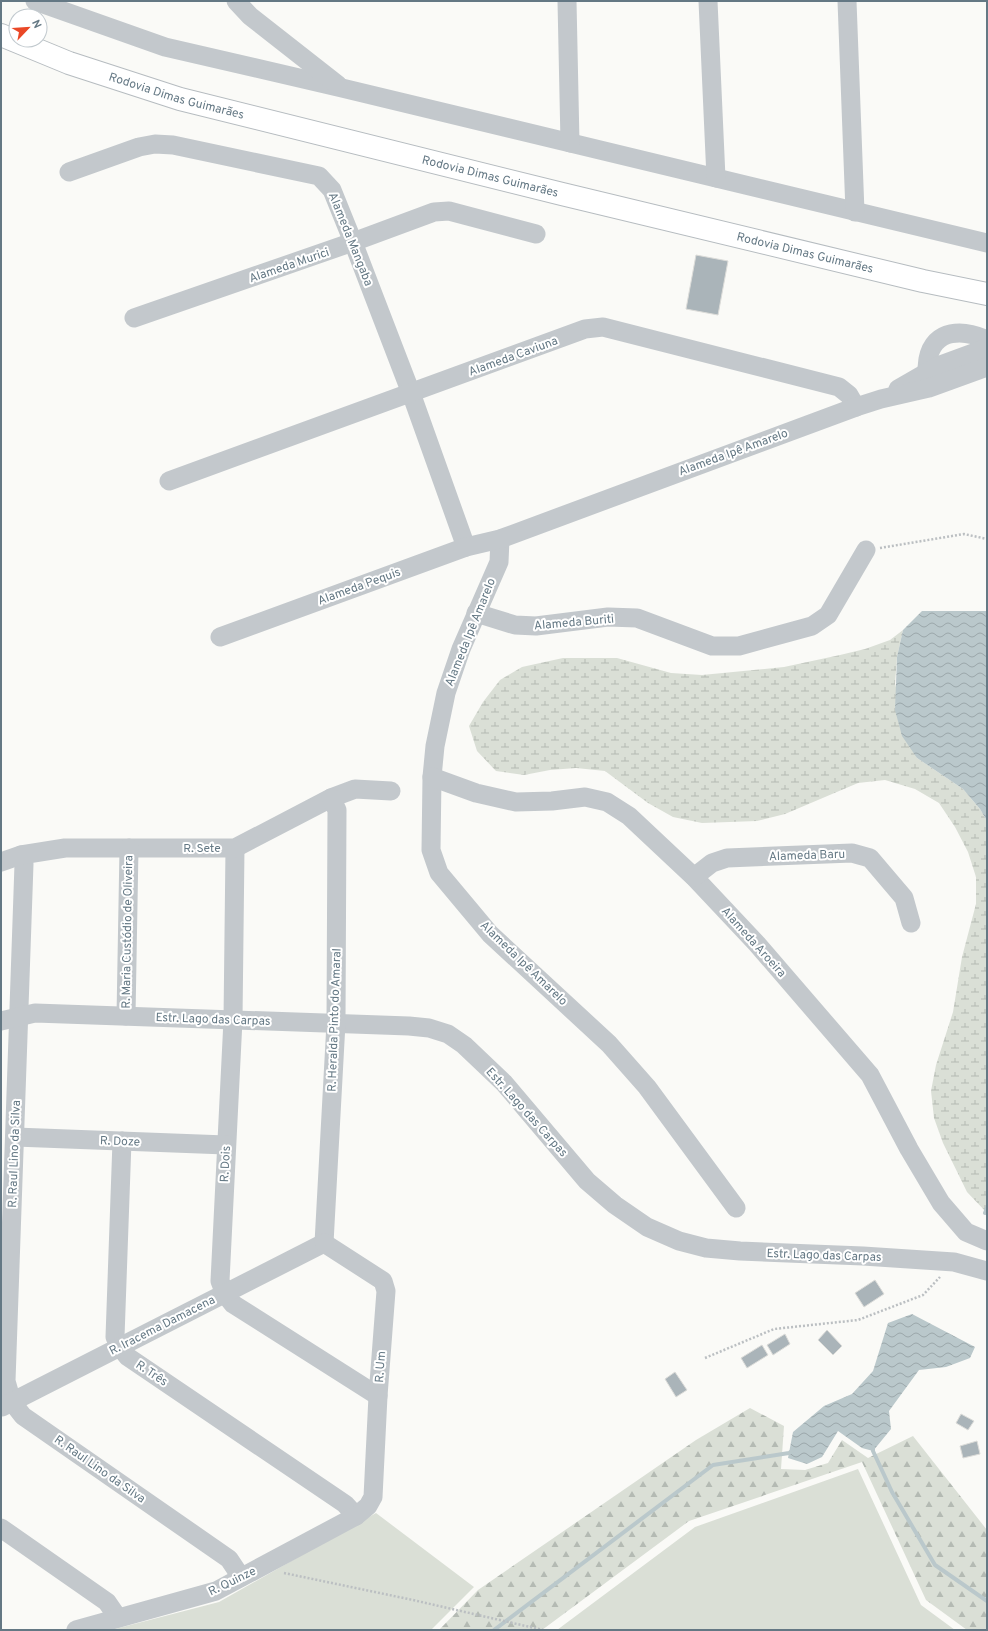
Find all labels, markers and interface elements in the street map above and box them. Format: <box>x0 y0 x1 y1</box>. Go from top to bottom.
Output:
north arrow <box>8 8 48 48</box>
text: N <box>28 18 44 31</box>
street label: Rodovia Dimas Guimarães <box>107 69 246 124</box>
street label: Rodovia Dimas Guimarães <box>420 152 560 202</box>
street label: Alameda Mangaba <box>324 190 376 289</box>
street label: Rodovia Dimas Guimarães <box>735 229 875 278</box>
street label: Alameda Murici <box>247 245 332 287</box>
street label: Alameda Caviuna <box>466 333 560 381</box>
street label: Alameda Ipê Amarelo <box>676 426 791 480</box>
street label: Alameda Pequis <box>316 565 403 609</box>
street label: Alameda Ipê Amarelo <box>442 576 500 689</box>
street label: Alameda Buriti <box>533 612 615 634</box>
street label: R. Sete <box>183 841 221 857</box>
street label: Alameda Baru <box>769 847 845 865</box>
street label: R. Maria Custódio de Oliveira <box>119 855 137 1009</box>
street label: Alameda Aroeira <box>717 904 789 981</box>
street label: Alameda Ipê Amarelo <box>476 918 571 1010</box>
street label: R. Heralda Pinto do Amaral <box>324 948 346 1092</box>
street label: Estr. Lago das Carpas <box>155 1010 271 1030</box>
street label: Estr. Lago das Carpas <box>482 1065 571 1161</box>
street label: R. Raul Lino da Silva <box>5 1100 25 1208</box>
street label: R. Doze <box>100 1133 140 1151</box>
street label: R. Dois <box>217 1145 235 1183</box>
street label: Estr. Lago das Carpas <box>766 1246 882 1266</box>
street label: R. Iracema Damacena <box>107 1292 218 1359</box>
street label: R. Um <box>372 1351 390 1383</box>
street label: R. Três <box>132 1357 171 1390</box>
street label: R. Raul Lino da Silva <box>51 1432 148 1507</box>
street label: R. Quinze <box>206 1564 259 1600</box>

